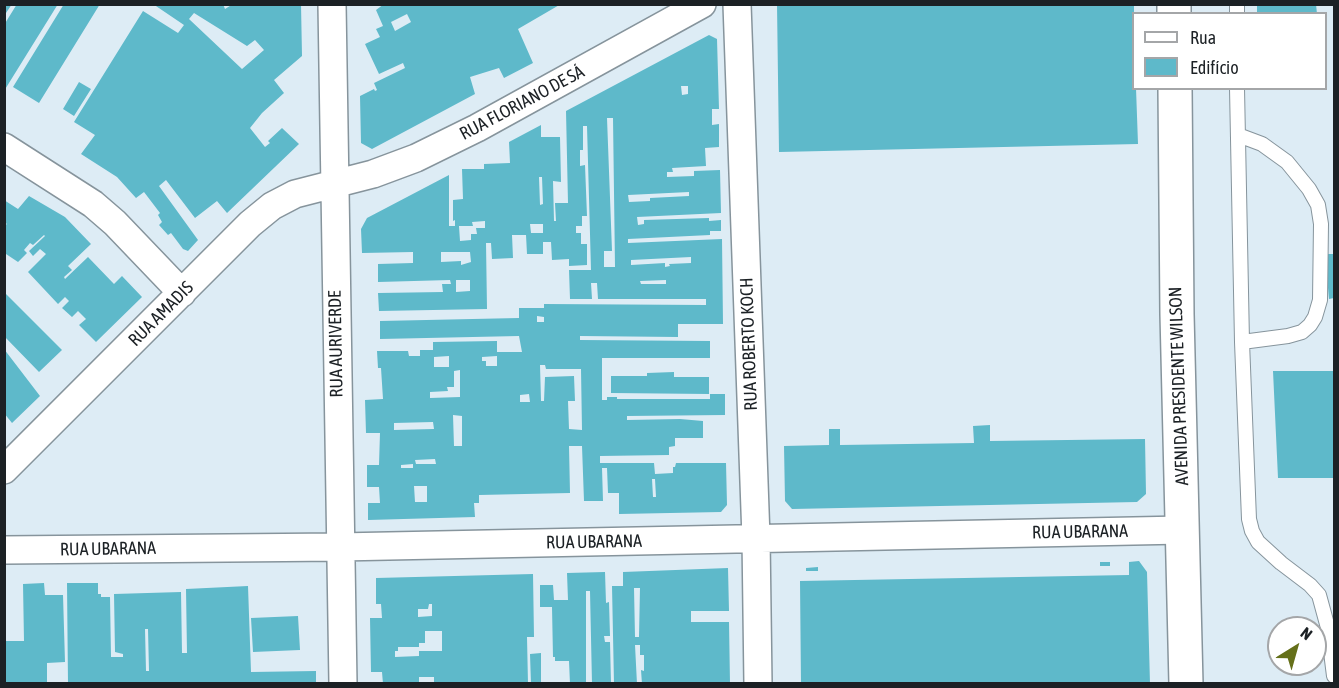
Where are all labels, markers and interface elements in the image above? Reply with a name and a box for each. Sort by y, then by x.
legend [1132,12,1327,90]
text: Rua [1190,27,1216,48]
text: Edifício [1190,57,1239,78]
street label: RUA FLORIANO DE SÁ [456,61,588,145]
street label: RUA AMADIS [124,277,198,351]
street label: RUA ROBERTO KOCH [736,277,762,411]
street label: AVENIDA PRESIDENTE WILSON [1165,286,1193,486]
street label: RUA AURIVERDE [324,290,348,398]
street label: RUA UBARANA [1032,520,1128,544]
street label: RUA UBARANA [546,530,642,554]
street label: RUA UBARANA [60,537,156,561]
north arrow [1267,616,1327,676]
text: N [1297,623,1316,643]

